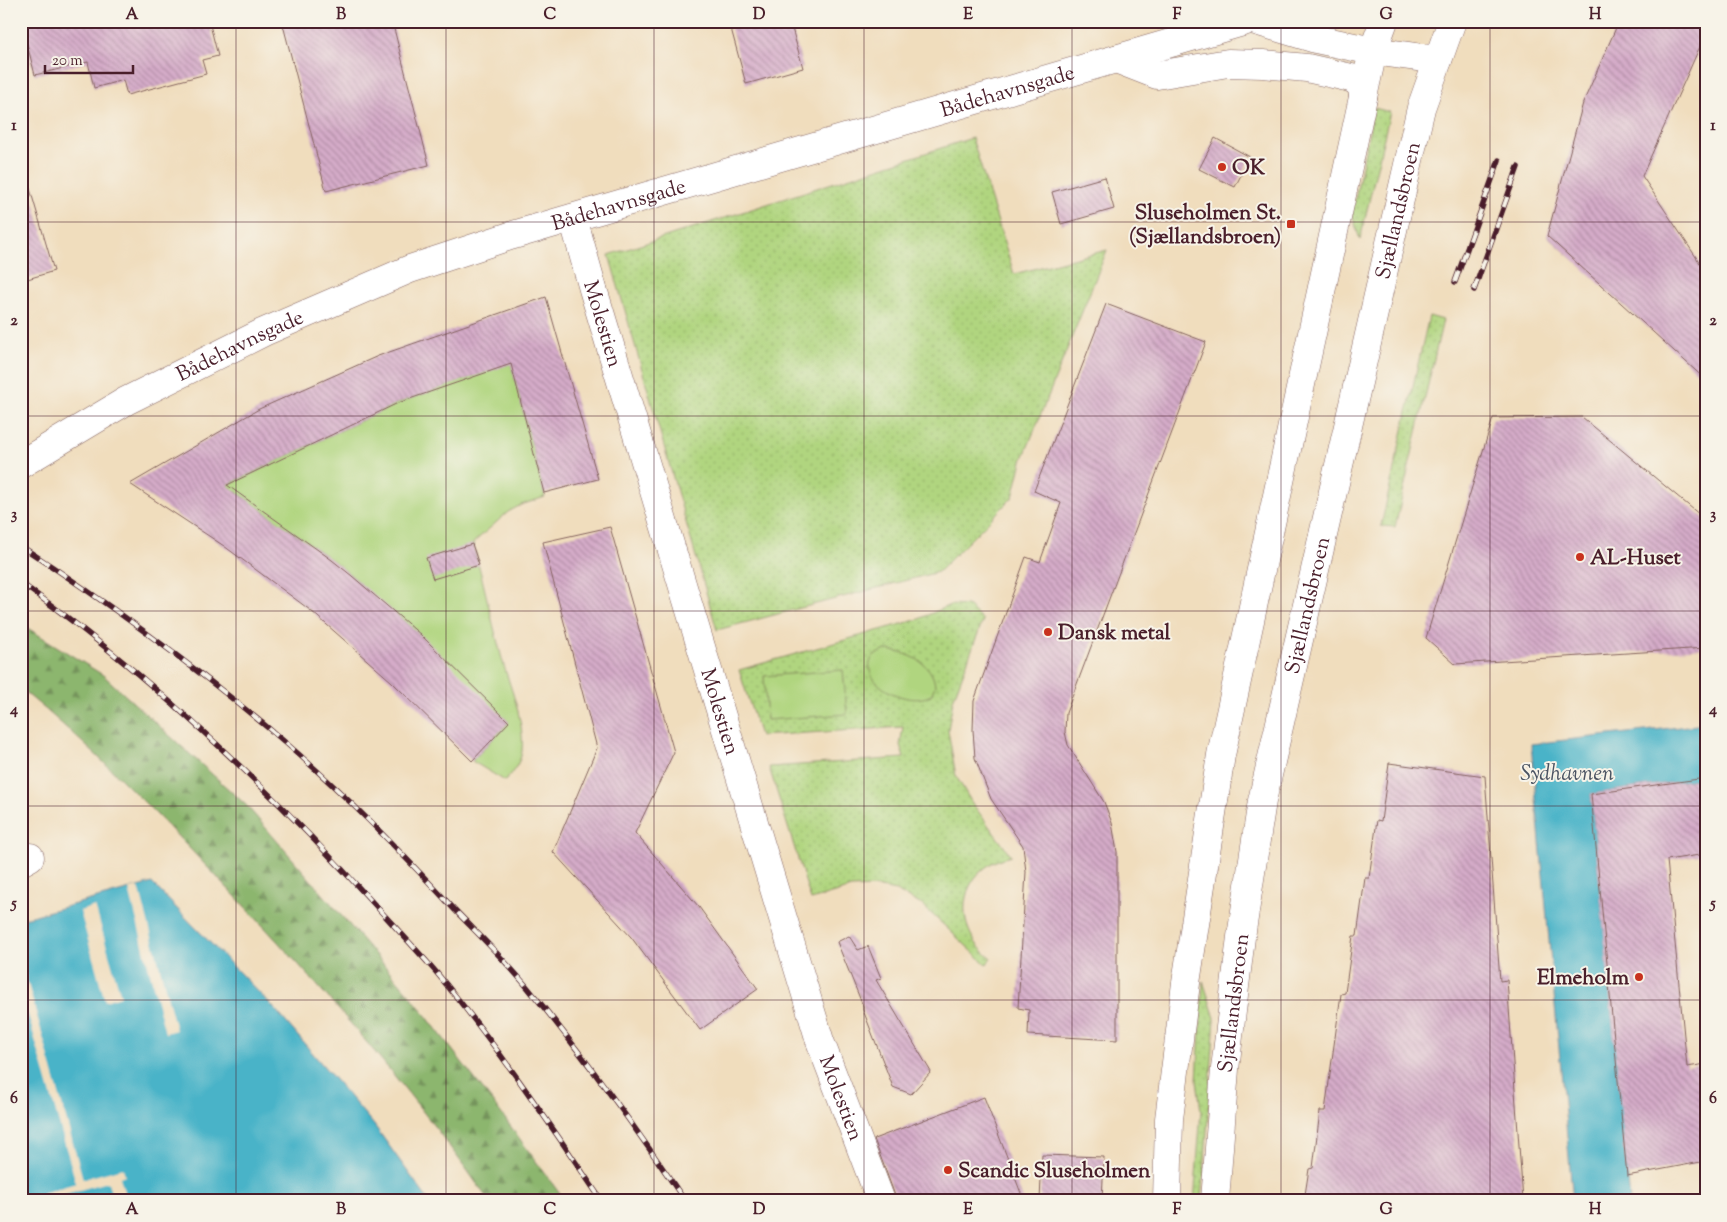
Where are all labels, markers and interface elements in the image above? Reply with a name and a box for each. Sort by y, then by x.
text: A [126,4,139,27]
text: B [336,4,346,27]
text: C [544,4,557,27]
text: D [753,4,766,27]
text: E [963,4,973,27]
text: F [1173,4,1182,27]
text: G [1379,4,1393,27]
text: H [1589,4,1602,27]
scale bar [45,42,132,74]
text: 20 m [52,51,83,72]
street label: Bådehavnsgade [937,59,1078,126]
text: 1 [11,115,17,138]
text: 1 [1710,115,1716,138]
street label: Sjællandsbroen [1369,139,1430,282]
place label: OK [1232,154,1266,184]
marker: OK [1216,161,1228,173]
street label: Bådehavnsgade [548,172,690,240]
place label: Sluseholmen St. (Sjællandsbroen) [1129,199,1281,253]
marker: Sluseholmen St. (Sjællandsbroen) [1285,218,1297,230]
street label: Molestien [574,277,629,371]
street label: Bådehavnsgade [171,304,309,391]
text: 2 [10,310,18,333]
text: 2 [1709,310,1717,333]
text: 3 [11,504,18,527]
text: 3 [1710,504,1717,527]
street label: Sjællandsbroen [1279,534,1339,677]
place label: AL-Huset [1590,544,1681,574]
marker: AL-Huset [1574,551,1586,563]
place label: Dansk metal [1058,619,1171,649]
marker: Dansk metal [1042,626,1054,638]
street label: Molestien [691,665,746,759]
text: 4 [9,699,18,722]
text: 4 [1708,699,1717,722]
water label: Sydhavnen [1520,759,1614,791]
text: 5 [9,893,17,916]
text: 5 [1708,893,1716,916]
street label: Sjællandsbroen [1212,932,1258,1074]
place label: Elmeholm [1537,964,1630,994]
marker: Elmeholm [1633,971,1645,983]
street label: Molestien [810,1051,870,1146]
text: 6 [10,1088,18,1111]
text: 6 [1709,1088,1717,1111]
place label: Scandic Sluseholmen [958,1157,1151,1187]
marker: Scandic Sluseholmen [942,1164,954,1176]
text: A [126,1199,139,1222]
text: B [336,1199,346,1222]
text: C [544,1199,557,1222]
text: D [753,1199,766,1222]
text: E [963,1199,973,1222]
text: F [1173,1199,1182,1222]
text: G [1379,1199,1393,1222]
text: H [1589,1199,1602,1222]

